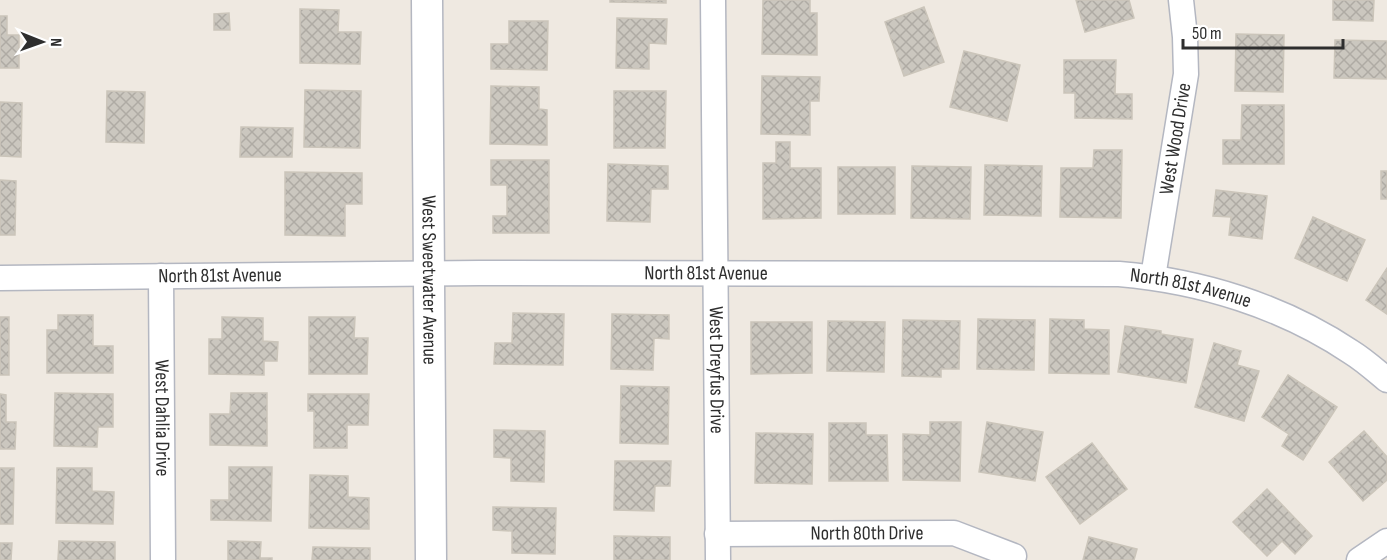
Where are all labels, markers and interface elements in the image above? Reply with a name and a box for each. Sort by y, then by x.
north arrow [12,12,72,72]
scale bar [1183,12,1344,50]
text: 50 m [1192,23,1222,44]
text: N [46,38,65,47]
street label: West Wood Drive [1155,81,1196,197]
street label: West Sweetwater Avenue [416,195,442,365]
street label: North 81st Avenue [644,261,768,285]
street label: North 81st Avenue [158,263,282,288]
street label: North 81st Avenue [1129,263,1254,313]
street label: West Dreyfus Drive [704,306,729,434]
street label: West Dahlia Drive [150,359,174,477]
street label: North 80th Drive [811,521,923,546]

